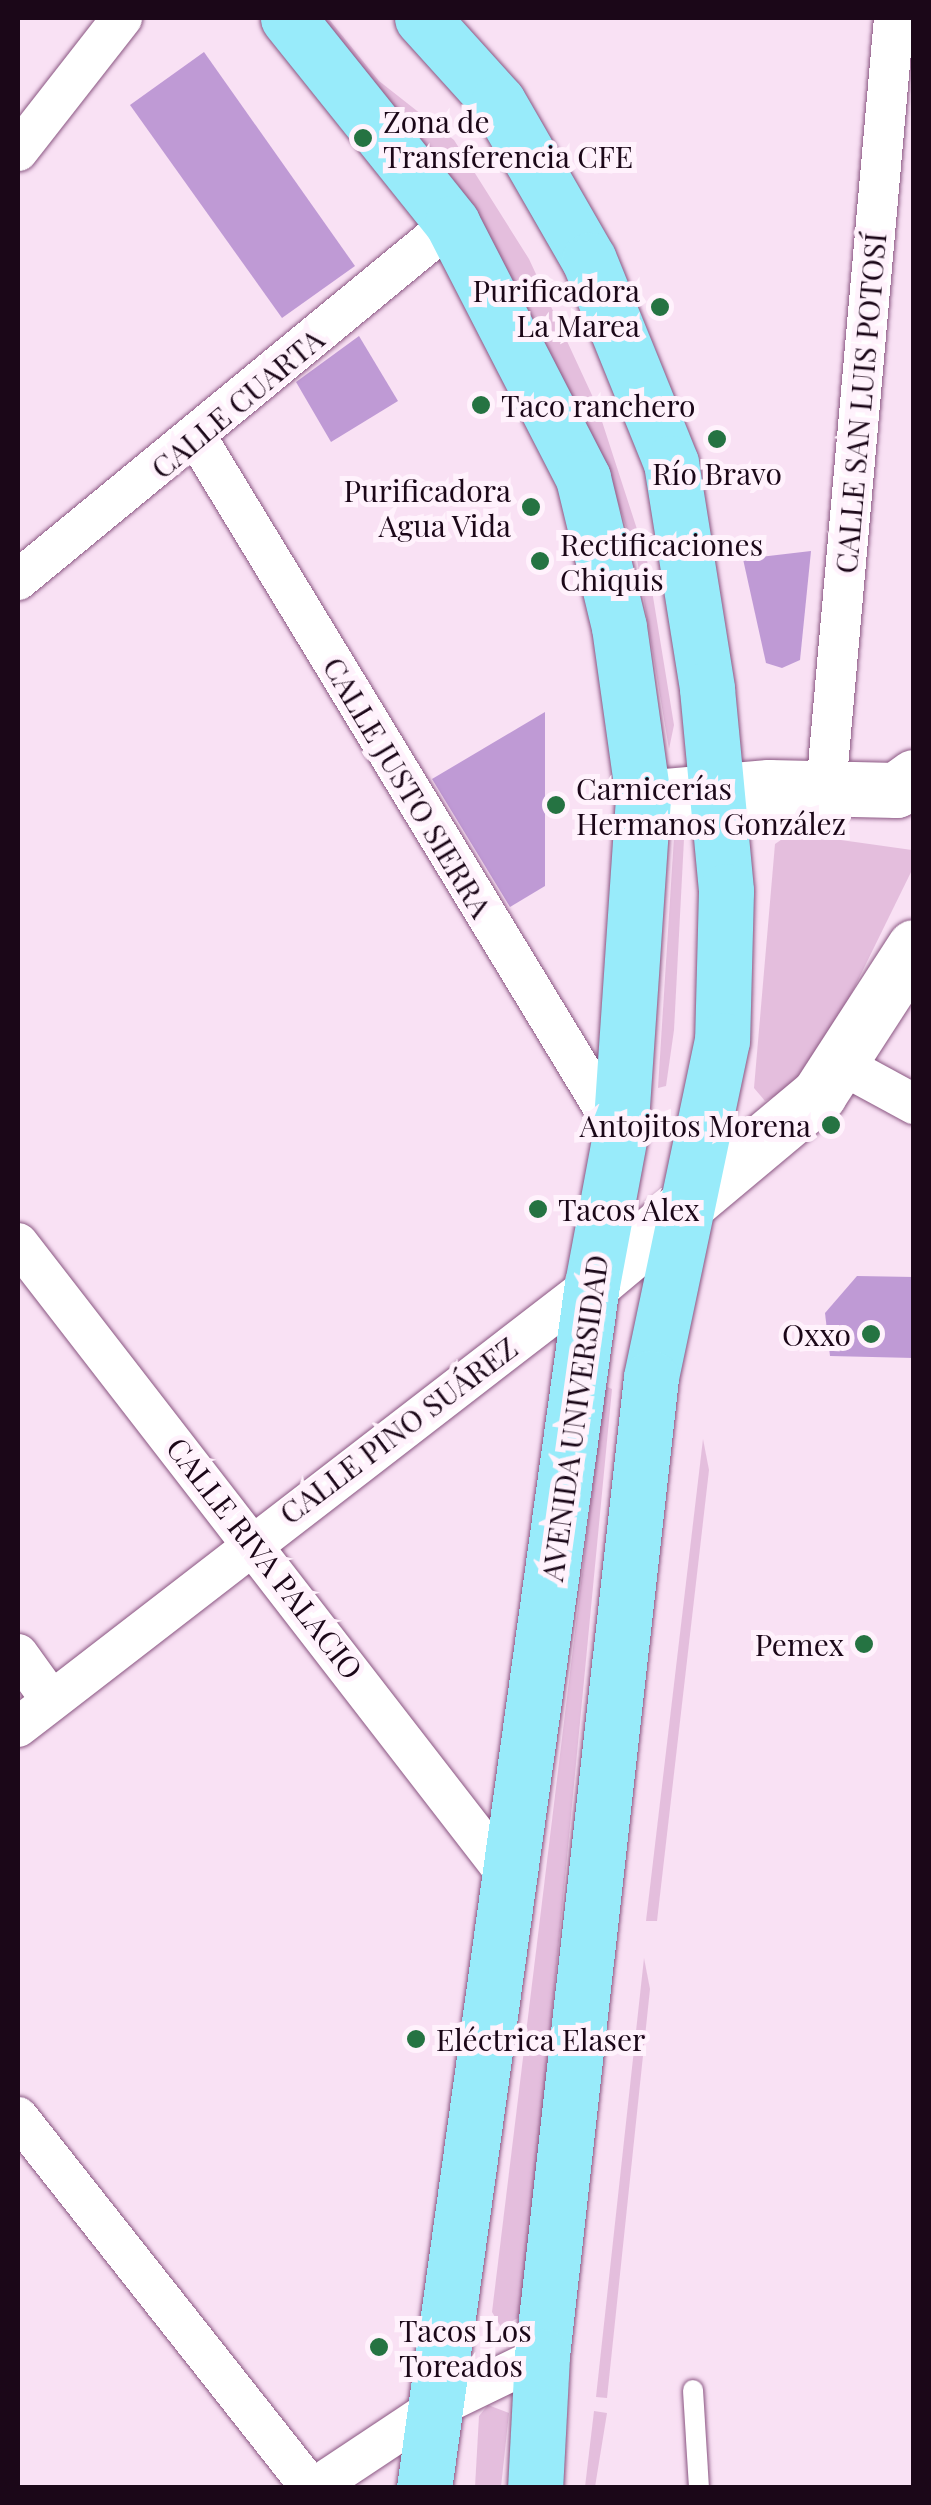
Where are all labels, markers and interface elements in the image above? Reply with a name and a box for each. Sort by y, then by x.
place label: Zona de Transferencia CFE [383,103,633,174]
marker: Zona de Transferencia CFE [352,127,374,149]
street label: CALLE SAN LUIS POTOSÍ [827,231,893,575]
place label: Purificadora La Marea [473,272,640,342]
marker: Purificadora La Marea [649,296,671,318]
street label: CALLE CUARTA [144,320,330,486]
place label: Taco ranchero [501,387,695,423]
marker: Taco ranchero [470,394,492,416]
marker: Río Bravo [706,428,728,450]
place label: Río Bravo [652,455,782,491]
place label: Purificadora Agua Vida [344,472,511,542]
marker: Purificadora Agua Vida [520,496,542,518]
place label: Rectificaciones Chiquis [560,526,763,596]
marker: Rectificaciones Chiquis [529,550,551,572]
street label: CALLE JUSTO SIERRA [316,650,500,924]
place label: Carnicerías Hermanos González [576,770,846,840]
marker: Carnicerías Hermanos González [545,794,567,816]
place label: Antojitos Morena [580,1107,811,1143]
marker: Antojitos Morena [820,1114,842,1136]
place label: Tacos Alex [558,1191,701,1227]
marker: Tacos Alex [527,1198,549,1220]
street label: AVENIDA UNIVERSIDAD [533,1253,615,1583]
place label: Oxxo [782,1316,851,1352]
marker: Oxxo [860,1323,882,1345]
street label: CALLE PINO SUÁREZ [272,1329,524,1531]
street label: CALLE RIVA PALACIO [160,1430,370,1686]
place label: Pemex [755,1626,844,1662]
marker: Pemex [853,1633,875,1655]
place label: Eléctrica Elaser [436,2021,646,2057]
marker: Eléctrica Elaser [405,2028,427,2050]
place label: Tacos Los Toreados [399,2312,532,2382]
marker: Tacos Los Toreados [368,2336,390,2358]

